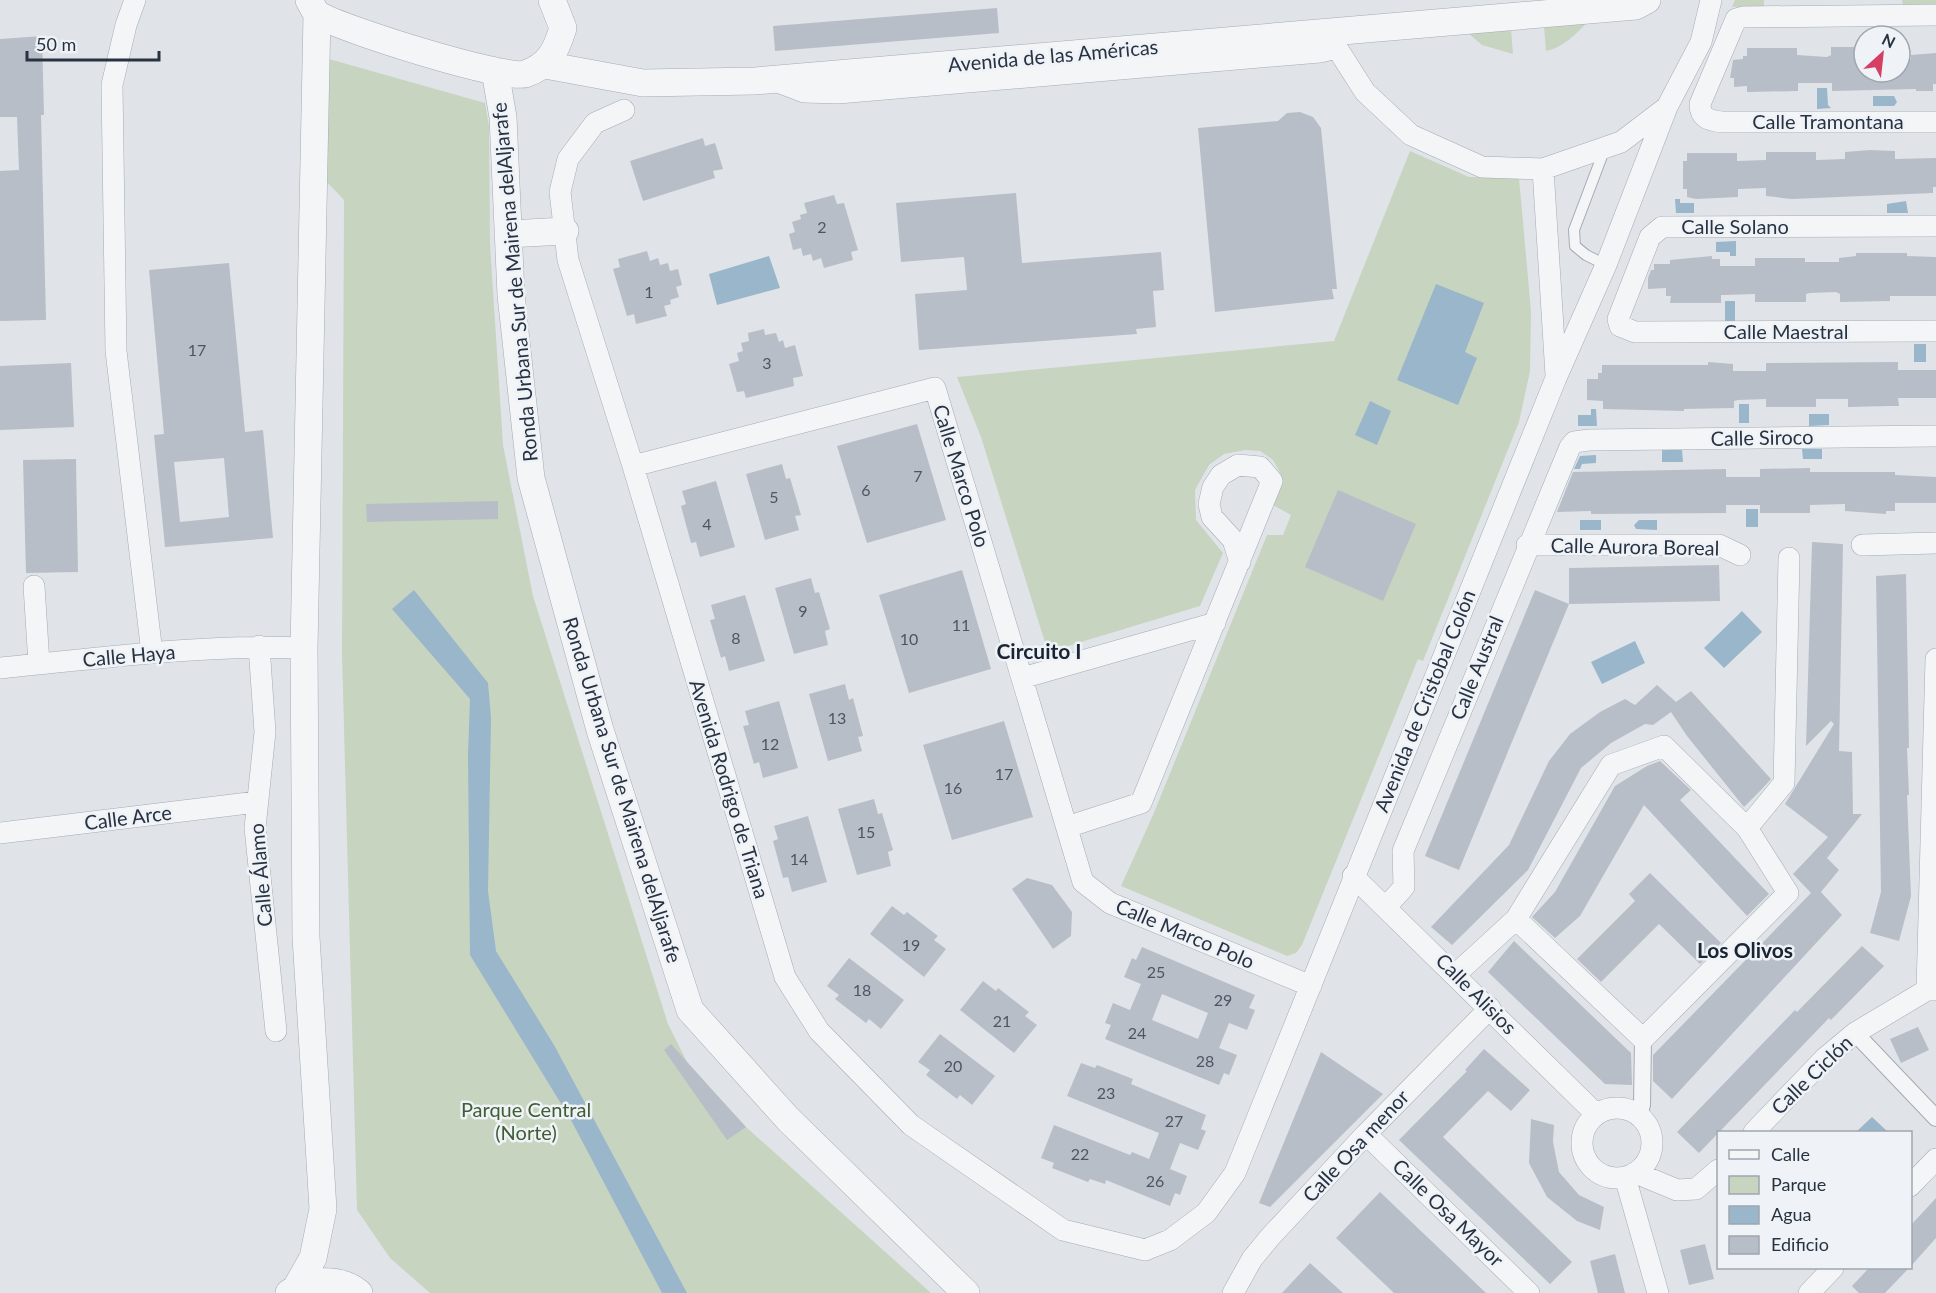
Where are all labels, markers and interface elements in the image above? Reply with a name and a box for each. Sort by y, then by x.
scale bar [27,24,159,62]
north arrow [1852,24,1912,84]
text: N [1879,29,1899,51]
text: 50 m [36,33,76,55]
street label: Avenida de las Américas [947,34,1159,76]
street label: Ronda Urbana Sur de Mairena delAljarafe [486,101,542,463]
street label: Calle Tramontana [1752,109,1904,133]
street label: Calle Solano [1681,214,1789,238]
house number: 2 [817,217,827,236]
house number: 1 [644,282,654,301]
street label: Calle Maestral [1724,319,1848,343]
house number: 17 [188,340,206,359]
house number: 3 [762,353,772,372]
street label: Calle Marco Polo [929,401,995,550]
street label: Calle Siroco [1710,424,1814,450]
house number: 7 [913,466,923,485]
house number: 6 [861,480,871,499]
house number: 5 [769,487,779,506]
house number: 4 [702,514,712,533]
street label: Calle Aurora Boreal [1550,533,1720,559]
street label: Avenida de Cristobal Colón [1368,586,1480,815]
house number: 9 [798,601,808,620]
street label: Calle Austral [1444,612,1508,723]
street label: Ronda Urbana Sur de Mairena delAljarafe [559,614,687,966]
house number: 11 [952,615,970,634]
house number: 8 [731,628,741,647]
house number: 10 [900,629,918,648]
district label: Circuito I [996,638,1082,663]
street label: Calle Haya [81,639,176,671]
street label: Avenida Rodrigo de Triana [685,676,775,901]
house number: 13 [828,708,846,727]
house number: 12 [761,734,779,753]
house number: 17 [995,764,1013,783]
house number: 16 [944,778,962,797]
street label: Calle Arce [83,800,173,834]
street label: Calle Álamo [244,822,276,928]
house number: 15 [857,822,875,841]
house number: 14 [790,849,808,868]
street label: Calle Marco Polo [1112,893,1258,973]
house number: 19 [902,935,920,954]
district label: Los Olivos [1697,937,1793,962]
street label: Calle Alisios [1431,948,1522,1039]
house number: 25 [1147,962,1165,981]
house number: 18 [853,980,871,999]
house number: 29 [1214,990,1232,1009]
house number: 21 [993,1011,1011,1030]
house number: 24 [1128,1023,1146,1042]
street label: Calle Ciclón [1766,1030,1857,1119]
house number: 28 [1196,1051,1214,1070]
house number: 20 [944,1056,962,1075]
house number: 23 [1097,1083,1115,1102]
street label: Calle Osa menor [1297,1084,1414,1206]
park label: Parque Central (Norte) [461,1097,591,1144]
house number: 27 [1165,1111,1183,1130]
legend [1717,1131,1912,1269]
text: Calle [1771,1143,1810,1165]
house number: 22 [1071,1144,1089,1163]
street label: Calle Osa Mayor [1388,1153,1510,1272]
house number: 26 [1146,1171,1164,1190]
text: Parque [1771,1173,1826,1195]
text: Agua [1771,1203,1812,1225]
text: Edificio [1771,1233,1829,1255]

